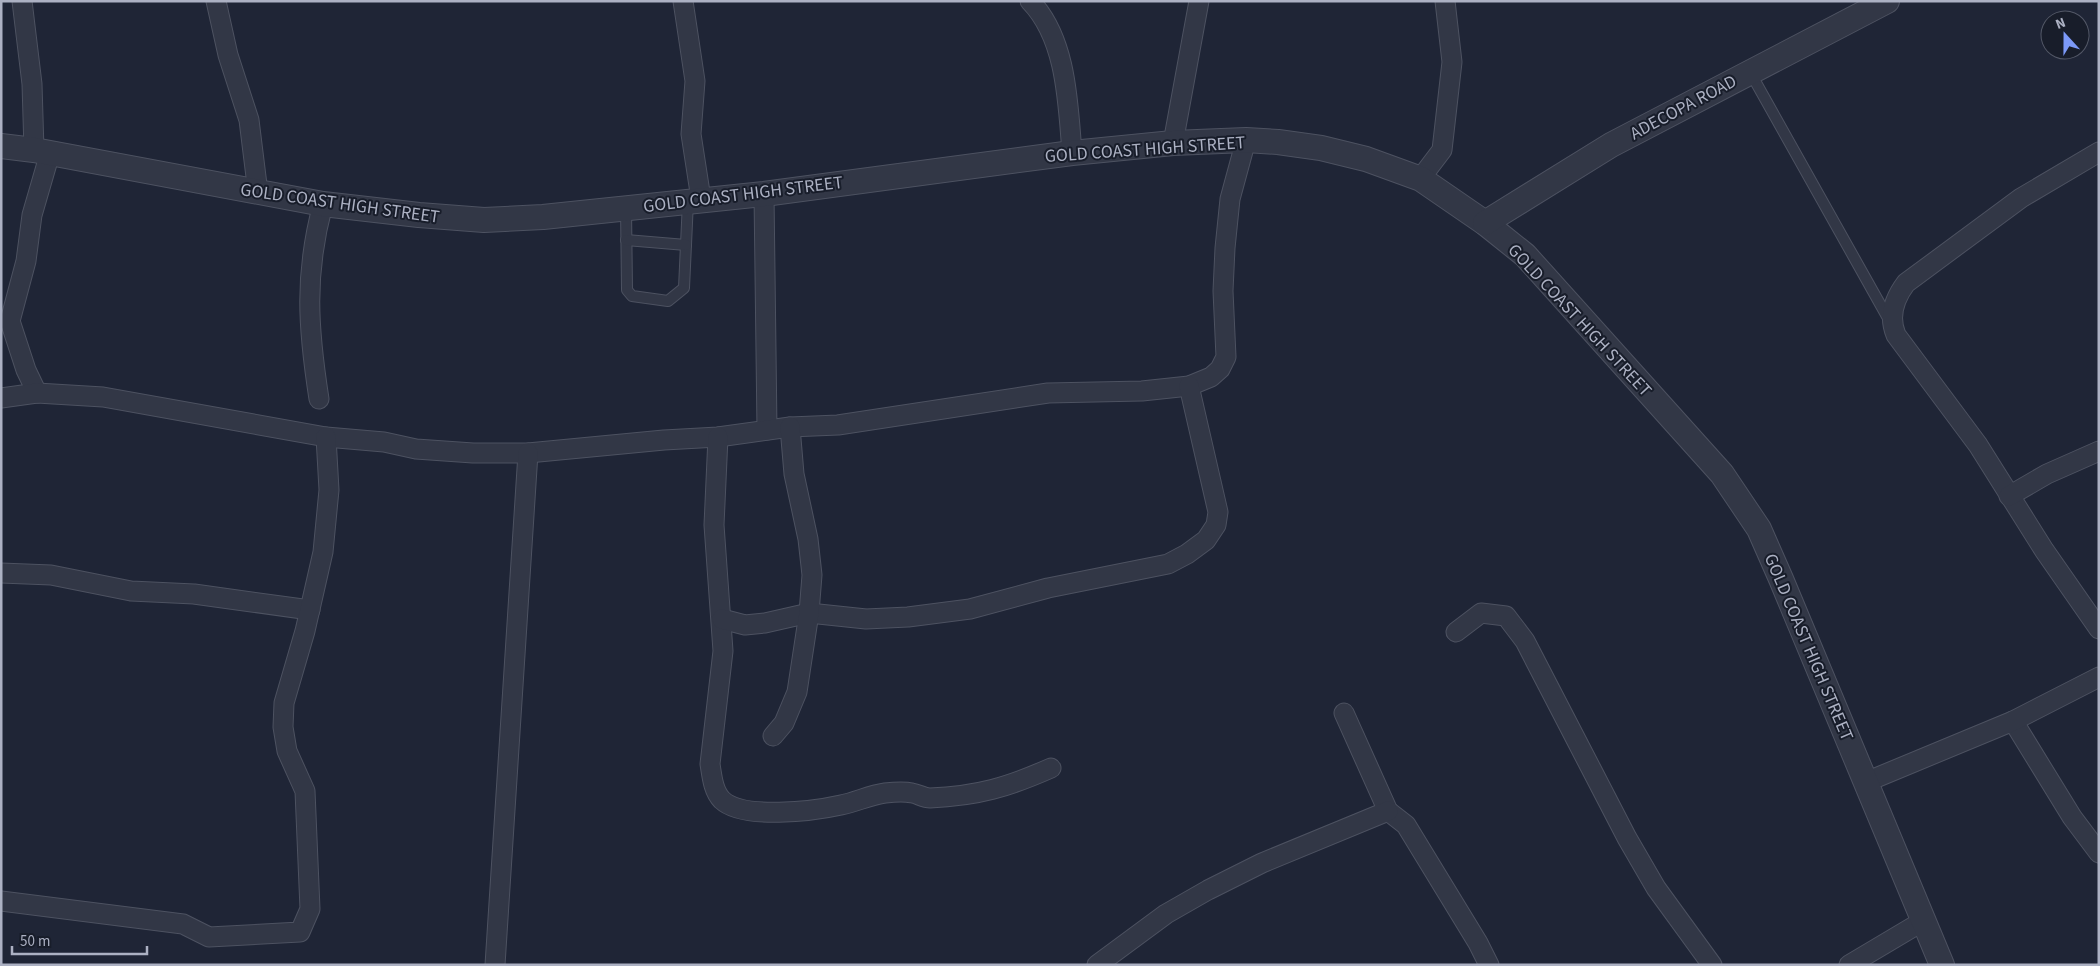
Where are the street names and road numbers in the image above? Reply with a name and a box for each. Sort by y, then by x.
street label: ADECOPA ROAD [1625,69,1741,146]
street label: GOLD COAST HIGH STREET [1044,130,1246,169]
street label: GOLD COAST HIGH STREET [642,170,845,219]
street label: GOLD COAST HIGH STREET [239,177,442,230]
street label: GOLD COAST HIGH STREET [1502,238,1658,403]
street label: GOLD COAST HIGH STREET [1758,550,1859,745]

